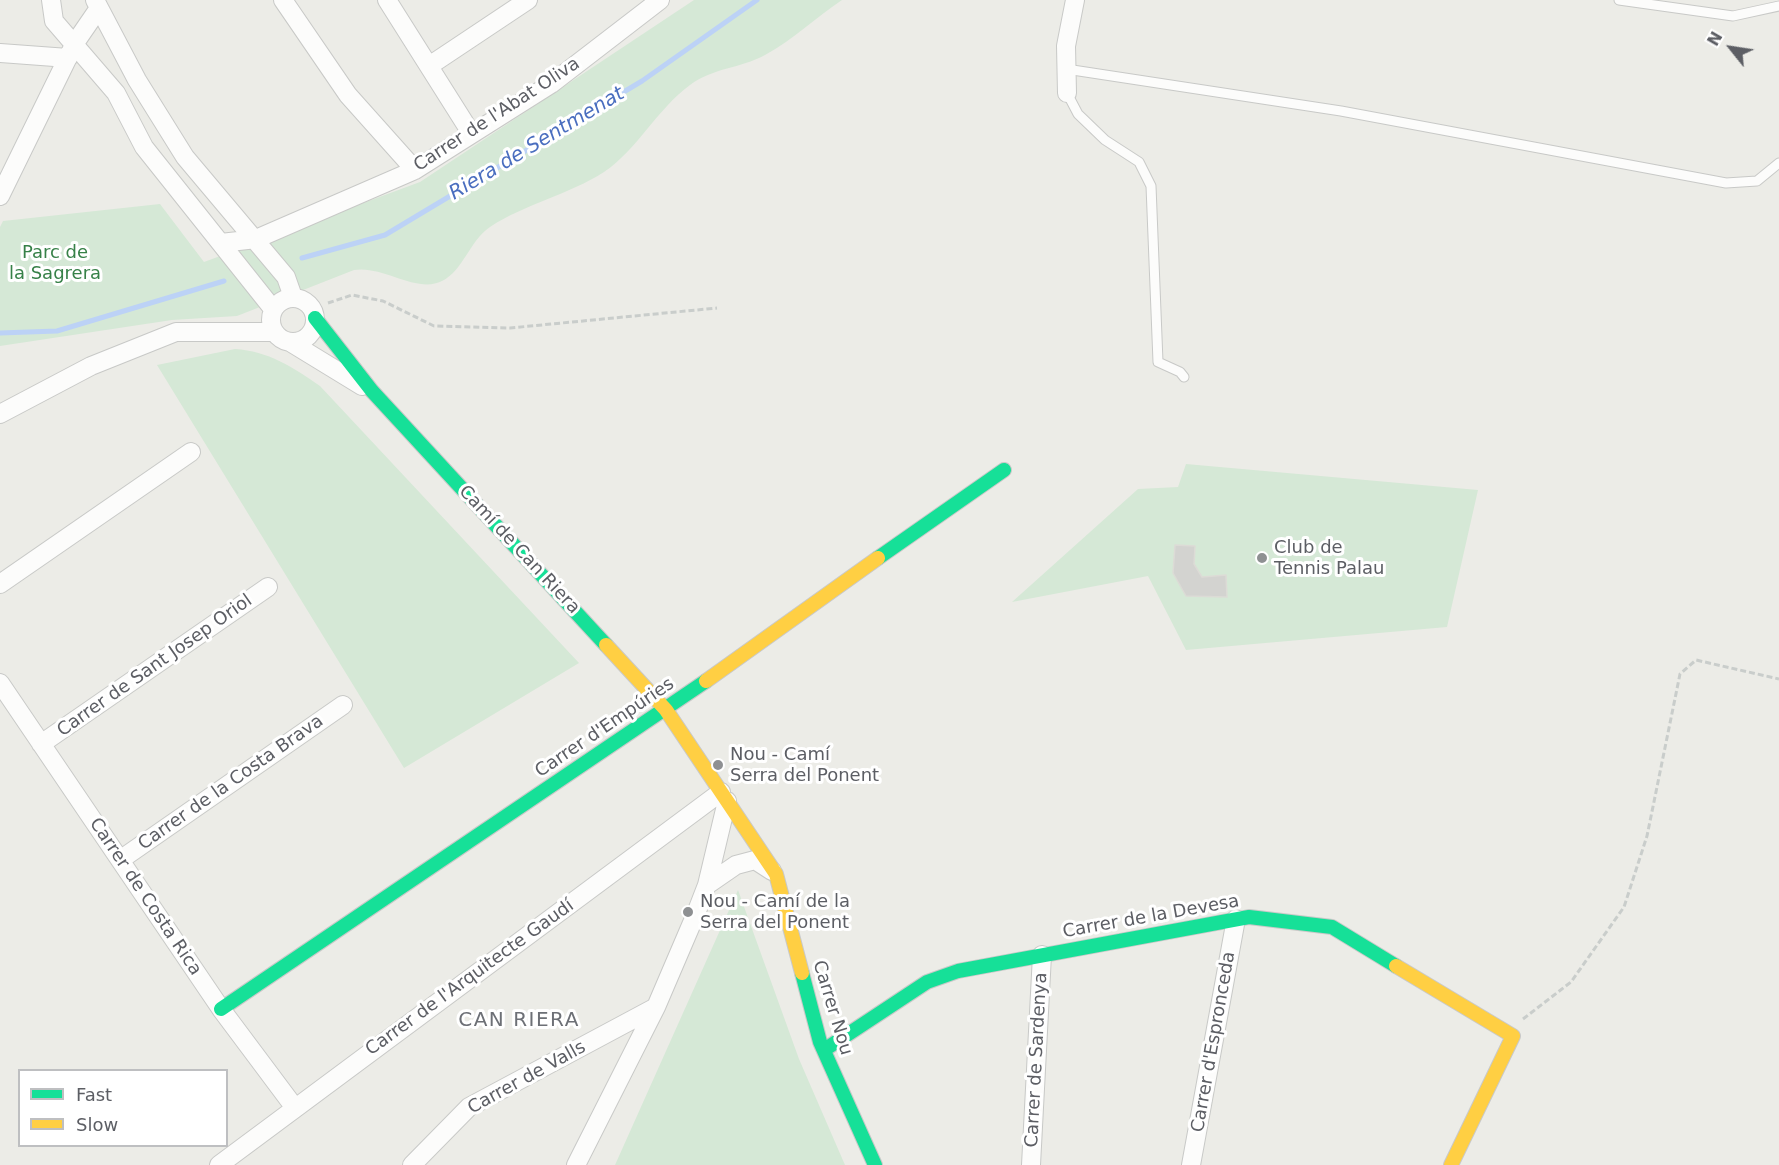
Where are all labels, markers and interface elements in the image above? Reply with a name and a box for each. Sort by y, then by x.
north arrow [1701,18,1761,78]
text: N [1703,28,1727,49]
street label: Carrer de l'Abat Oliva [410,53,584,177]
water label: Riera de Sentmenat [445,82,629,206]
park label: Parc de la Sagrera [9,242,101,284]
street label: Camí de Can Riera [454,481,584,619]
place label: Club de Tennis Palau [1274,537,1384,580]
marker: Club de Tennis Palau [1255,551,1269,565]
street label: Carrer de Sant Josep Oriol [53,590,257,742]
street label: Carrer d'Empúries [531,674,679,782]
street label: Carrer de la Costa Brava [134,711,328,855]
place label: Nou - Camí Serra del Ponent [730,744,879,786]
marker: Nou - Camí Serra del Ponent [711,758,725,772]
street label: Carrer de Costa Rica [84,814,206,980]
place label: Nou - Camí de la Serra del Ponent [700,891,850,934]
street label: Carrer de la Devesa [1061,891,1241,943]
street label: Carrer de l'Arquitecte Gaudí [362,895,578,1061]
marker: Nou - Camí de la Serra del Ponent [681,905,695,919]
street label: Carrer d'Espronceda [1187,950,1241,1134]
street label: Carrer Nou [807,958,857,1058]
street label: Carrer de Sardenya [1022,972,1052,1148]
district label: CAN RIERA [458,1009,580,1033]
street label: Carrer de Valls [464,1037,590,1119]
legend [18,1069,228,1147]
text: Fast [76,1084,112,1105]
text: Slow [76,1114,118,1135]

